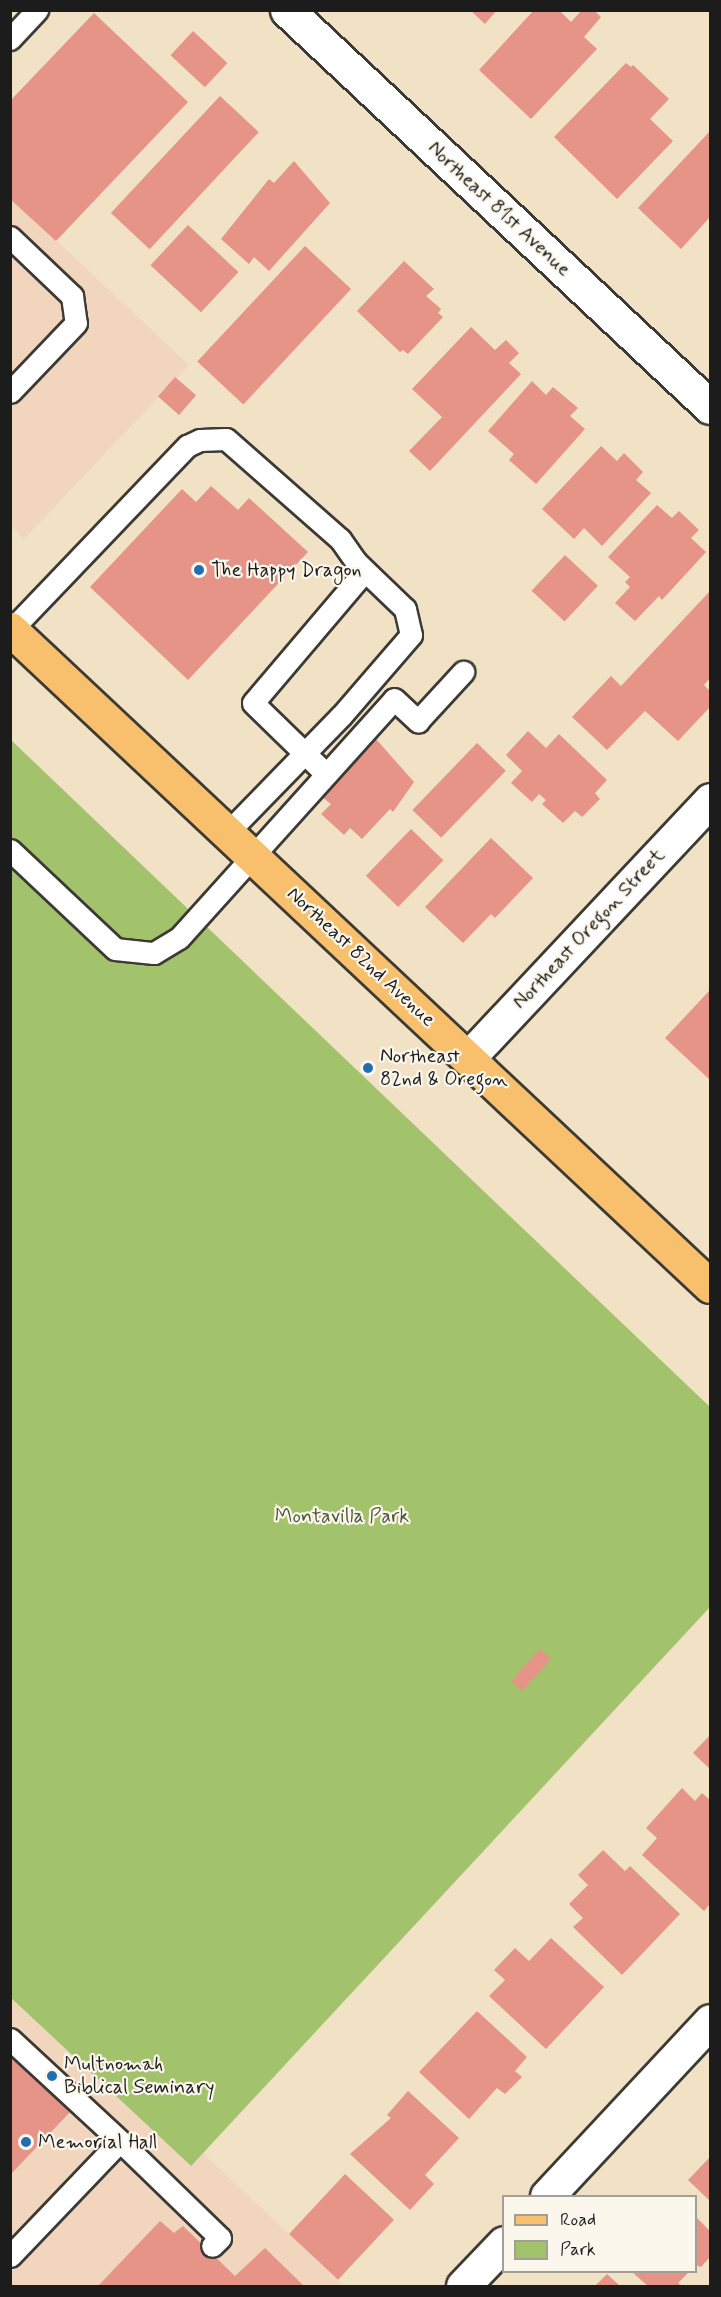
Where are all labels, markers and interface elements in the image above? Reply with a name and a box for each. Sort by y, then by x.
street label: Northeast 81st Avenue [422,136,576,282]
place label: The Happy Dragon [211,558,362,582]
marker: The Happy Dragon [192,563,206,577]
street label: Northeast Oregon Street [508,844,670,1014]
street label: Northeast 82nd Avenue [281,882,441,1032]
place label: Northeast 82nd & Oregon [380,1044,508,1091]
marker: Northeast 82nd & Oregon [361,1061,375,1075]
park label: Montavilla Park [275,1504,409,1528]
place label: Multnomah Biblical Seminary [64,2052,224,2099]
marker: Multnomah Biblical Seminary [45,2069,59,2083]
place label: Memorial Hall [38,2130,160,2154]
marker: Memorial Hall [19,2135,33,2149]
legend [502,2195,697,2273]
text: Road [560,2208,596,2232]
text: Park [560,2238,596,2262]

